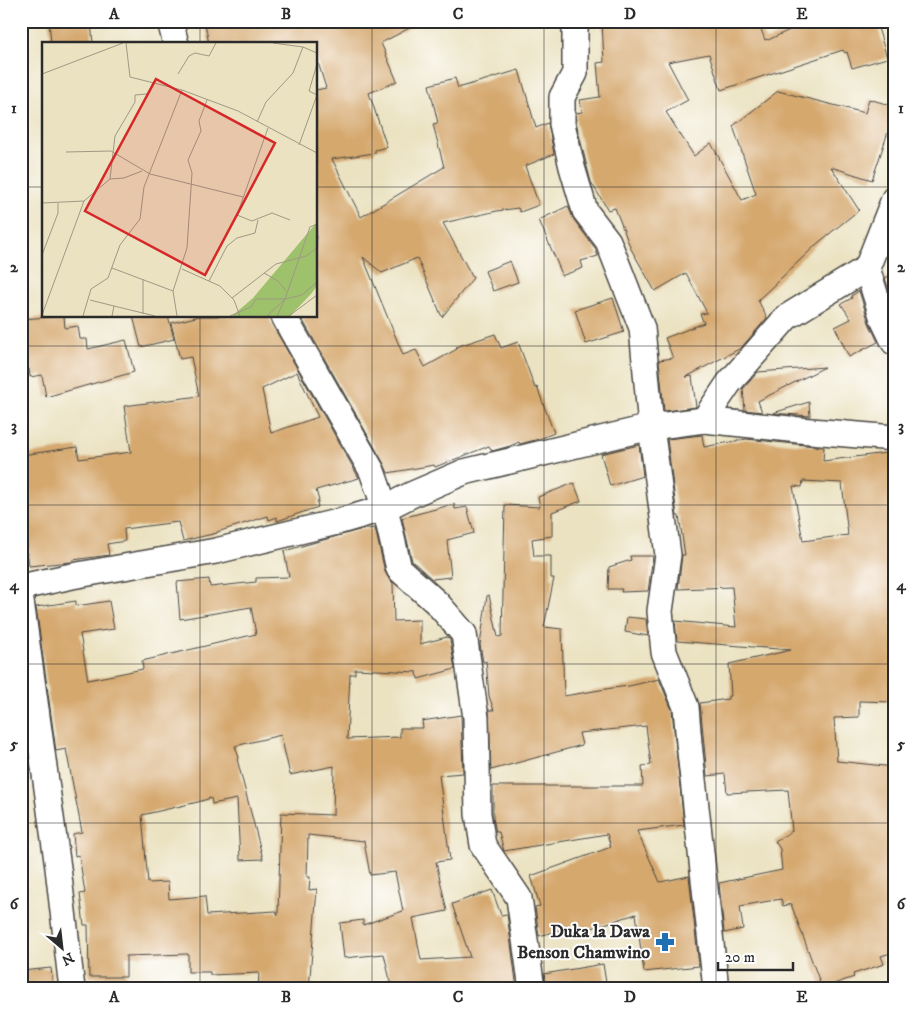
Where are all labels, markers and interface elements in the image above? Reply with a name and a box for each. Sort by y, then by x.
text: A [108,4,120,24]
text: B [281,4,291,24]
text: C [453,4,463,24]
text: D [624,4,636,24]
text: E [796,4,808,24]
inset map [42,42,318,318]
text: 1 [11,98,17,118]
text: 1 [898,98,904,118]
text: 2 [10,257,19,277]
text: 2 [897,257,906,277]
text: 3 [11,416,17,436]
text: 3 [898,416,904,436]
text: 4 [8,575,19,595]
text: 4 [895,575,906,595]
text: 5 [9,734,18,754]
text: 5 [896,734,905,754]
text: 6 [10,894,20,914]
text: 6 [897,894,907,914]
place label: Duka la Dawa Benson Chamwino [517,921,650,964]
north arrow [38,922,88,972]
pharmacy icon: Duka la Dawa Benson Chamwino [654,931,676,953]
scale bar [718,940,792,972]
text: N [58,948,77,969]
text: 20 m [725,948,755,967]
text: A [108,987,120,1007]
text: B [281,987,291,1007]
text: C [453,987,463,1007]
text: D [624,987,636,1007]
text: E [796,987,808,1007]

